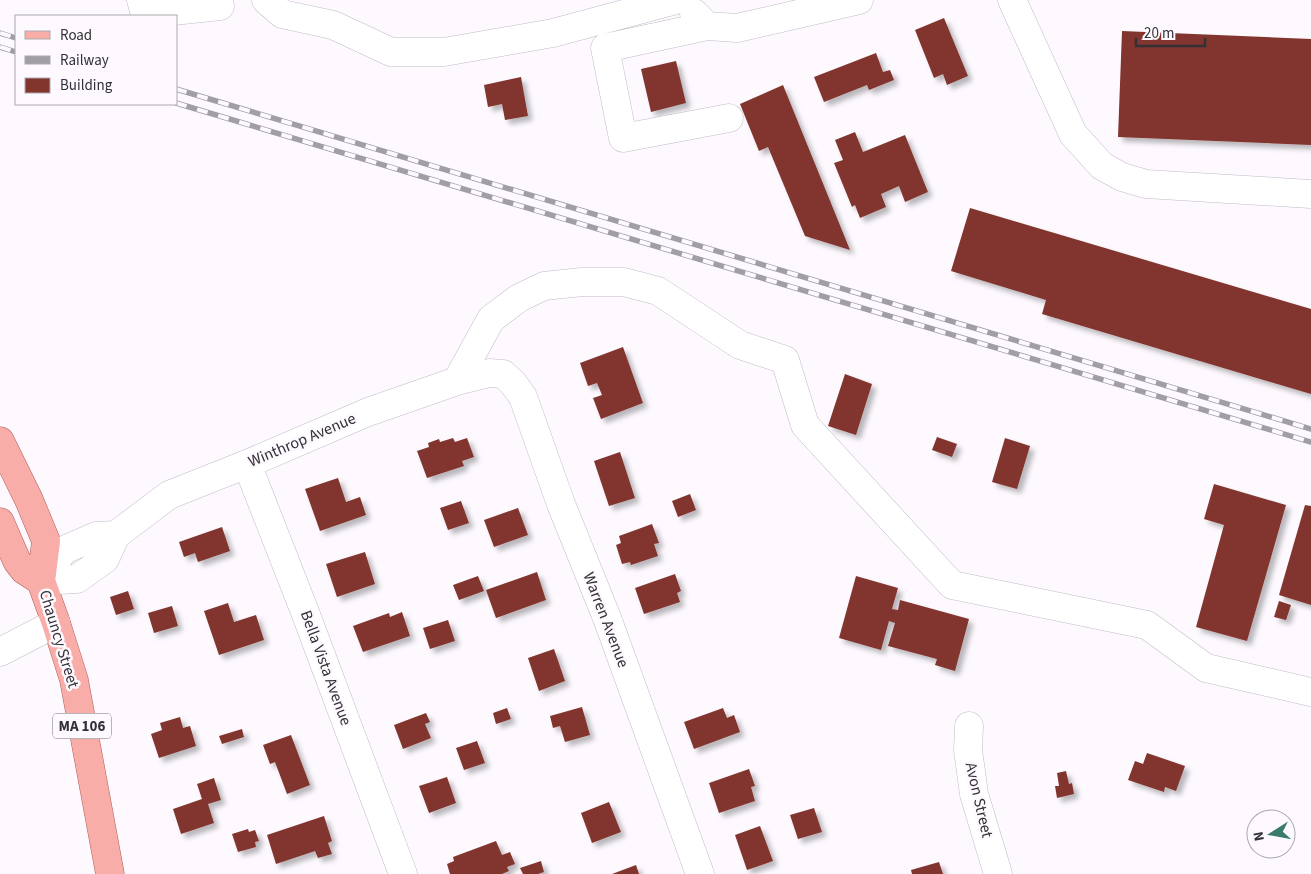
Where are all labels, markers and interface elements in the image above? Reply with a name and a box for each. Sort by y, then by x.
legend [15,15,178,105]
scale bar [1136,15,1205,47]
text: 20 m [1144,23,1174,44]
text: Road [60,25,92,46]
text: Railway [60,50,109,71]
text: Building [60,75,113,96]
street label: Winthrop Avenue [245,407,359,473]
street label: Warren Avenue [578,569,634,671]
street label: Chauncy Street [34,587,85,691]
street label: Bella Vista Avenue [295,607,357,729]
road number: MA 106 [53,714,111,738]
street label: Avon Street [960,760,998,840]
north arrow [1246,809,1296,859]
text: N [1249,830,1270,843]

